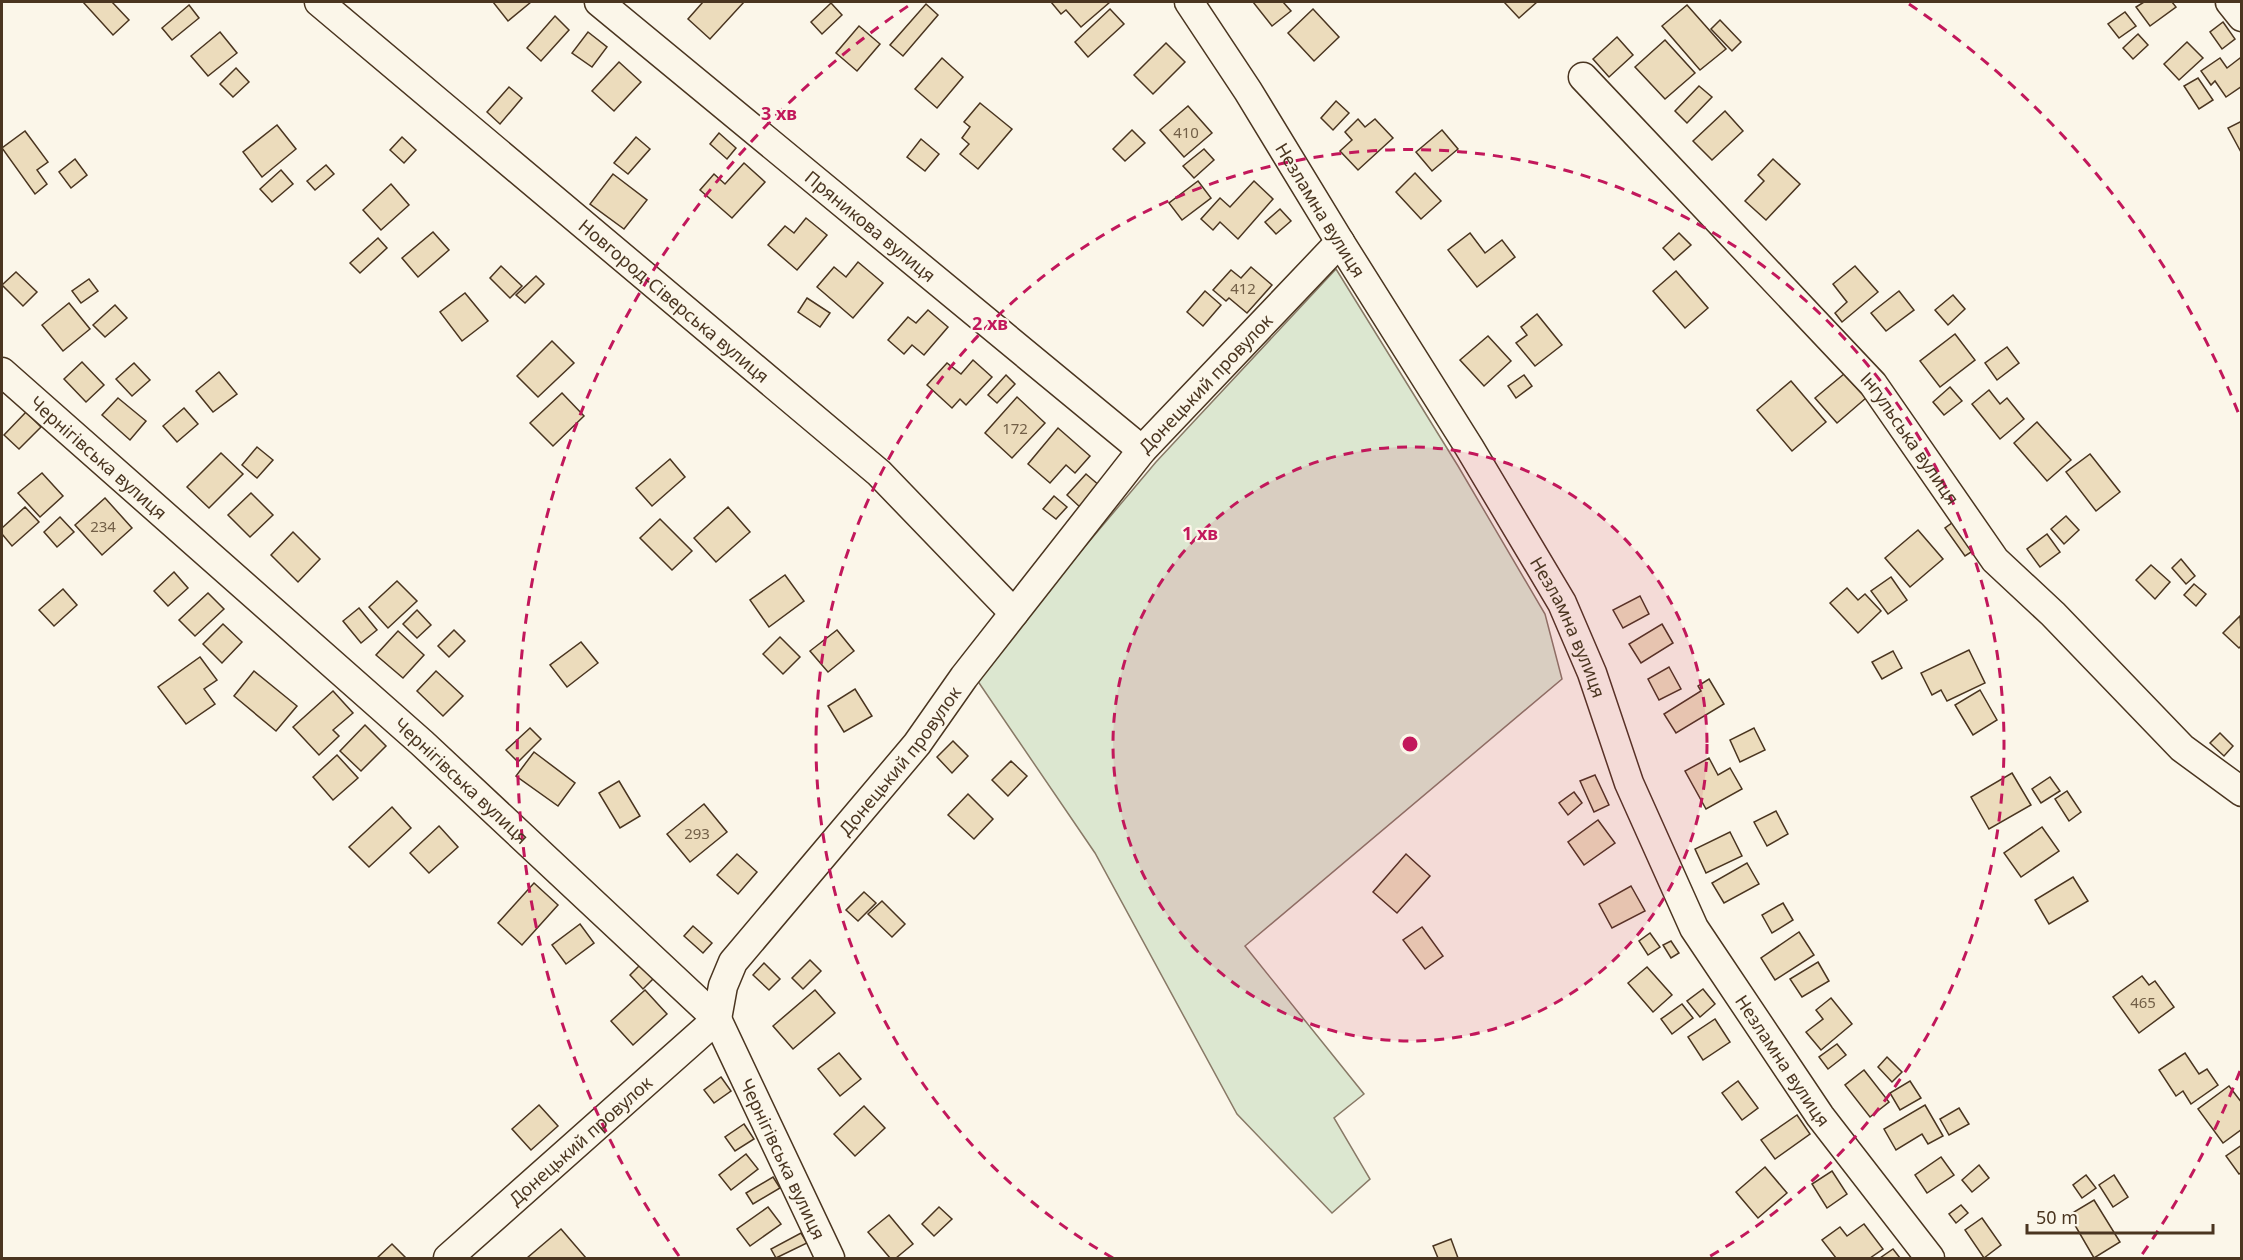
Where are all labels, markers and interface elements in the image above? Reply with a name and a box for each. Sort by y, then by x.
text: 3 хв [761,101,797,125]
house number: 410 [1173,122,1199,142]
street label: Незламна вулиця [1270,138,1371,282]
street label: Пряникова вулиця [800,165,941,287]
street label: Новгород-Сіверська вулиця [574,214,774,388]
house number: 412 [1230,278,1256,298]
street label: Донецький провулок [1133,308,1278,458]
text: 2 хв [972,311,1008,335]
street label: Інгульська вулиця [1856,367,1965,509]
street label: Чернігівська вулиця [25,390,172,524]
house number: 172 [1002,418,1028,438]
house number: 234 [90,516,116,536]
text: 1 хв [1182,521,1218,545]
street label: Незламна вулиця [1525,552,1611,701]
street label: Донецький провулок [833,681,966,840]
street label: Чернігівська вулиця [389,712,534,849]
centre of rings [1400,734,1420,754]
house number: 293 [684,823,710,843]
street label: Незламна вулиця [1730,990,1836,1131]
house number: 465 [2130,992,2156,1012]
street label: Донецький провулок [504,1070,657,1210]
street label: Чернігівська вулиця [735,1074,831,1243]
scale bar [2027,1197,2213,1235]
text: 50 m [2036,1205,2078,1229]

